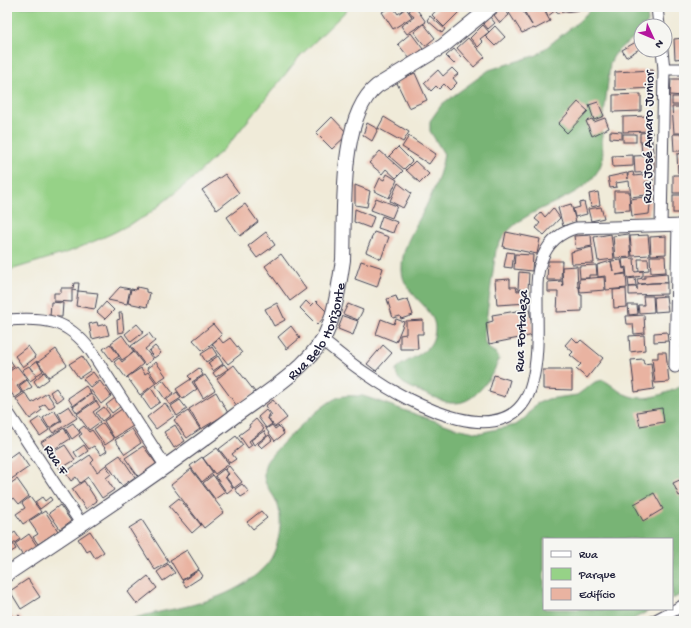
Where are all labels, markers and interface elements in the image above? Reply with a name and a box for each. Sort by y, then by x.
north arrow [633,18,673,58]
text: N [652,37,666,50]
street label: Rua José Amaro Junior [640,69,659,204]
street label: Rua Belo Horizonte [285,281,350,385]
street label: Rua Fortaleza [512,288,533,373]
street label: Rua F [39,442,71,479]
legend [543,538,673,610]
text: Rua [579,549,598,563]
text: Parque [578,569,616,583]
text: Edifício [579,589,615,603]

